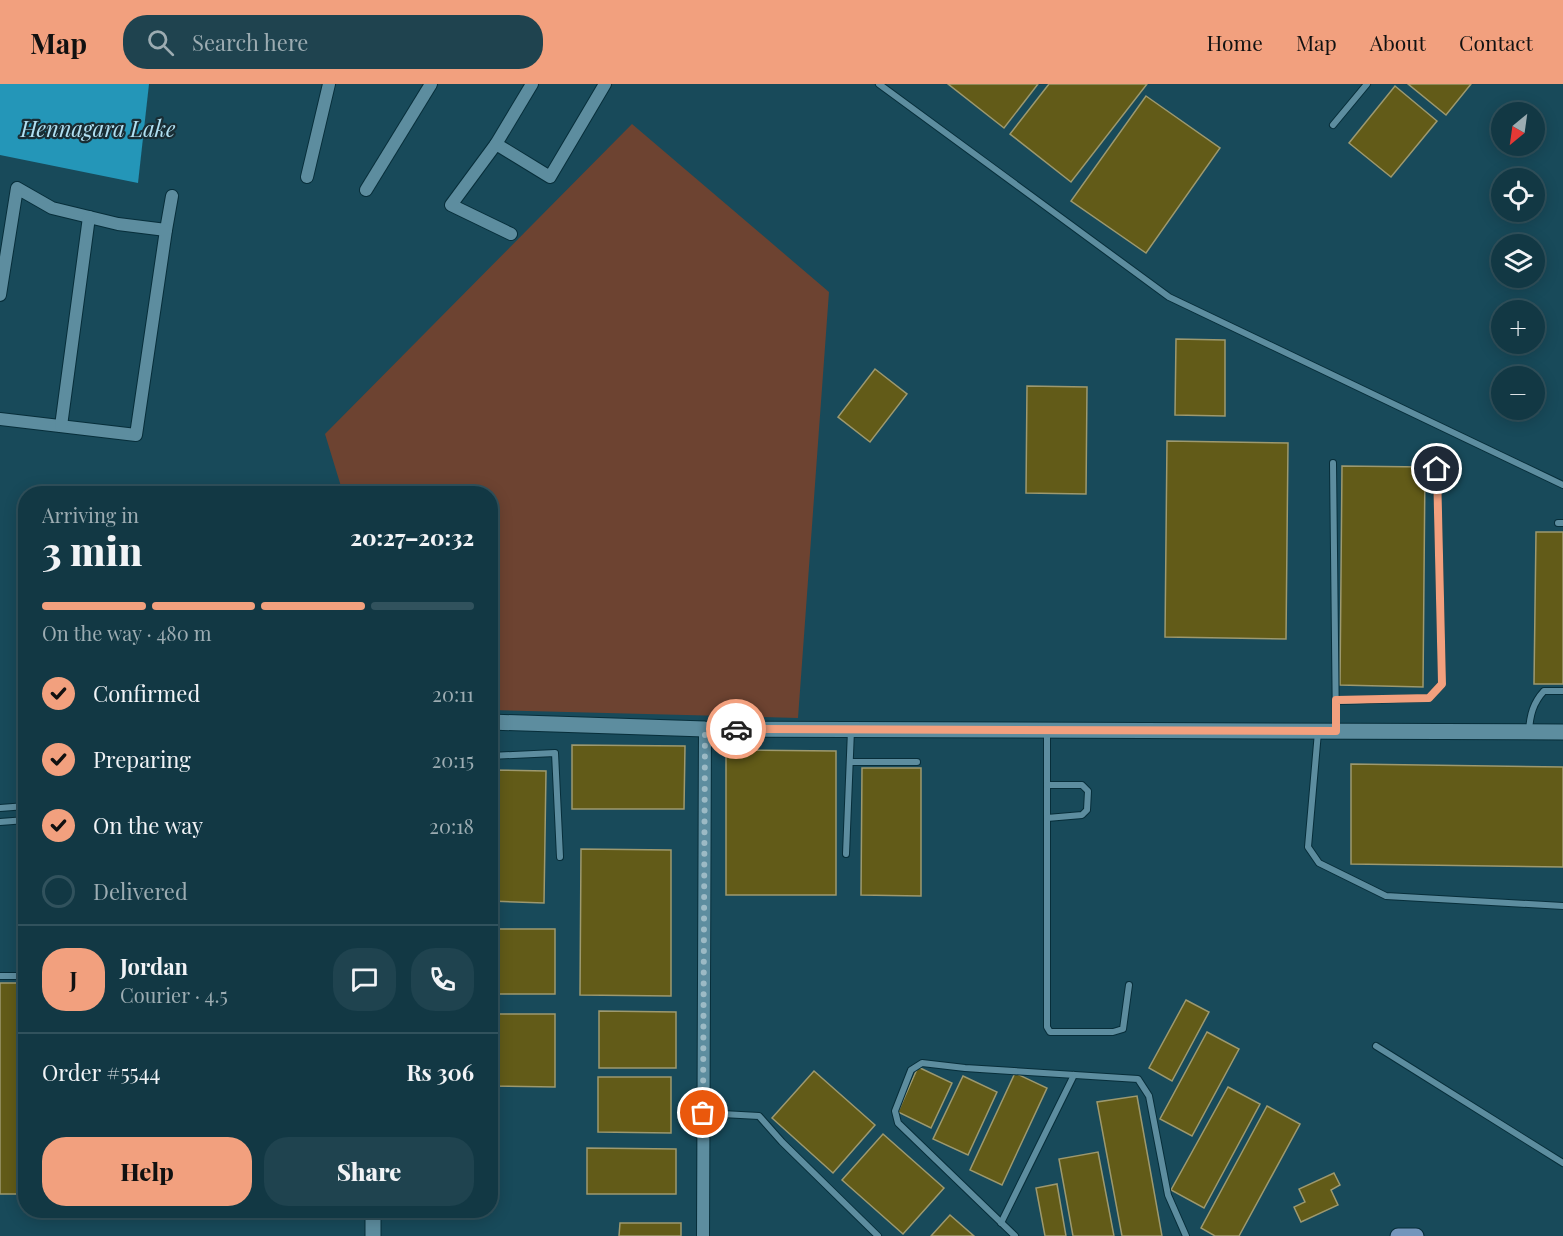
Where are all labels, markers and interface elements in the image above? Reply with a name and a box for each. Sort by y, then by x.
search box [123,15,543,69]
text: Map [30,24,87,61]
icon: search [144,26,177,59]
text: Search here [192,27,308,57]
text: Home [1207,28,1263,56]
text: Map [1296,28,1337,56]
text: About [1370,28,1426,56]
text: Contact [1459,28,1533,56]
north arrow [1491,102,1545,156]
map controls [1491,102,1545,420]
water label: Hennagara Lake [19,113,176,143]
button: locate [1491,168,1545,222]
button: layers [1491,234,1545,288]
button: + [1491,300,1545,354]
button: − [1491,366,1545,420]
pin [1411,443,1462,494]
icon: home [1420,452,1453,485]
text: Arriving in [42,501,139,528]
text: 20:27–20:32 [350,522,474,552]
text: 3 min [42,524,142,576]
text: On the way · 480 m [42,619,211,646]
icon: check [42,677,75,710]
text: Confirmed [93,678,200,708]
text: 20:11 [432,680,474,707]
courier [706,699,766,759]
icon: car [720,713,753,746]
icon: check [42,743,75,776]
text: Preparing [93,744,191,774]
text: 20:15 [432,746,474,773]
icon: check [42,809,75,842]
text: On the way [93,810,203,840]
text: 20:18 [429,812,474,839]
text: Delivered [93,876,188,906]
button: chat [333,948,396,1011]
button: phone [411,948,474,1011]
text: Jordan [120,951,188,981]
text: J [69,964,78,994]
text: Courier · 4.5 [120,981,228,1008]
text: Order #5544 [42,1057,160,1087]
text: Rs 306 [406,1057,474,1087]
pin [677,1087,728,1138]
icon: bag [686,1096,719,1129]
button: Help [42,1137,252,1206]
button: Share [264,1137,474,1206]

